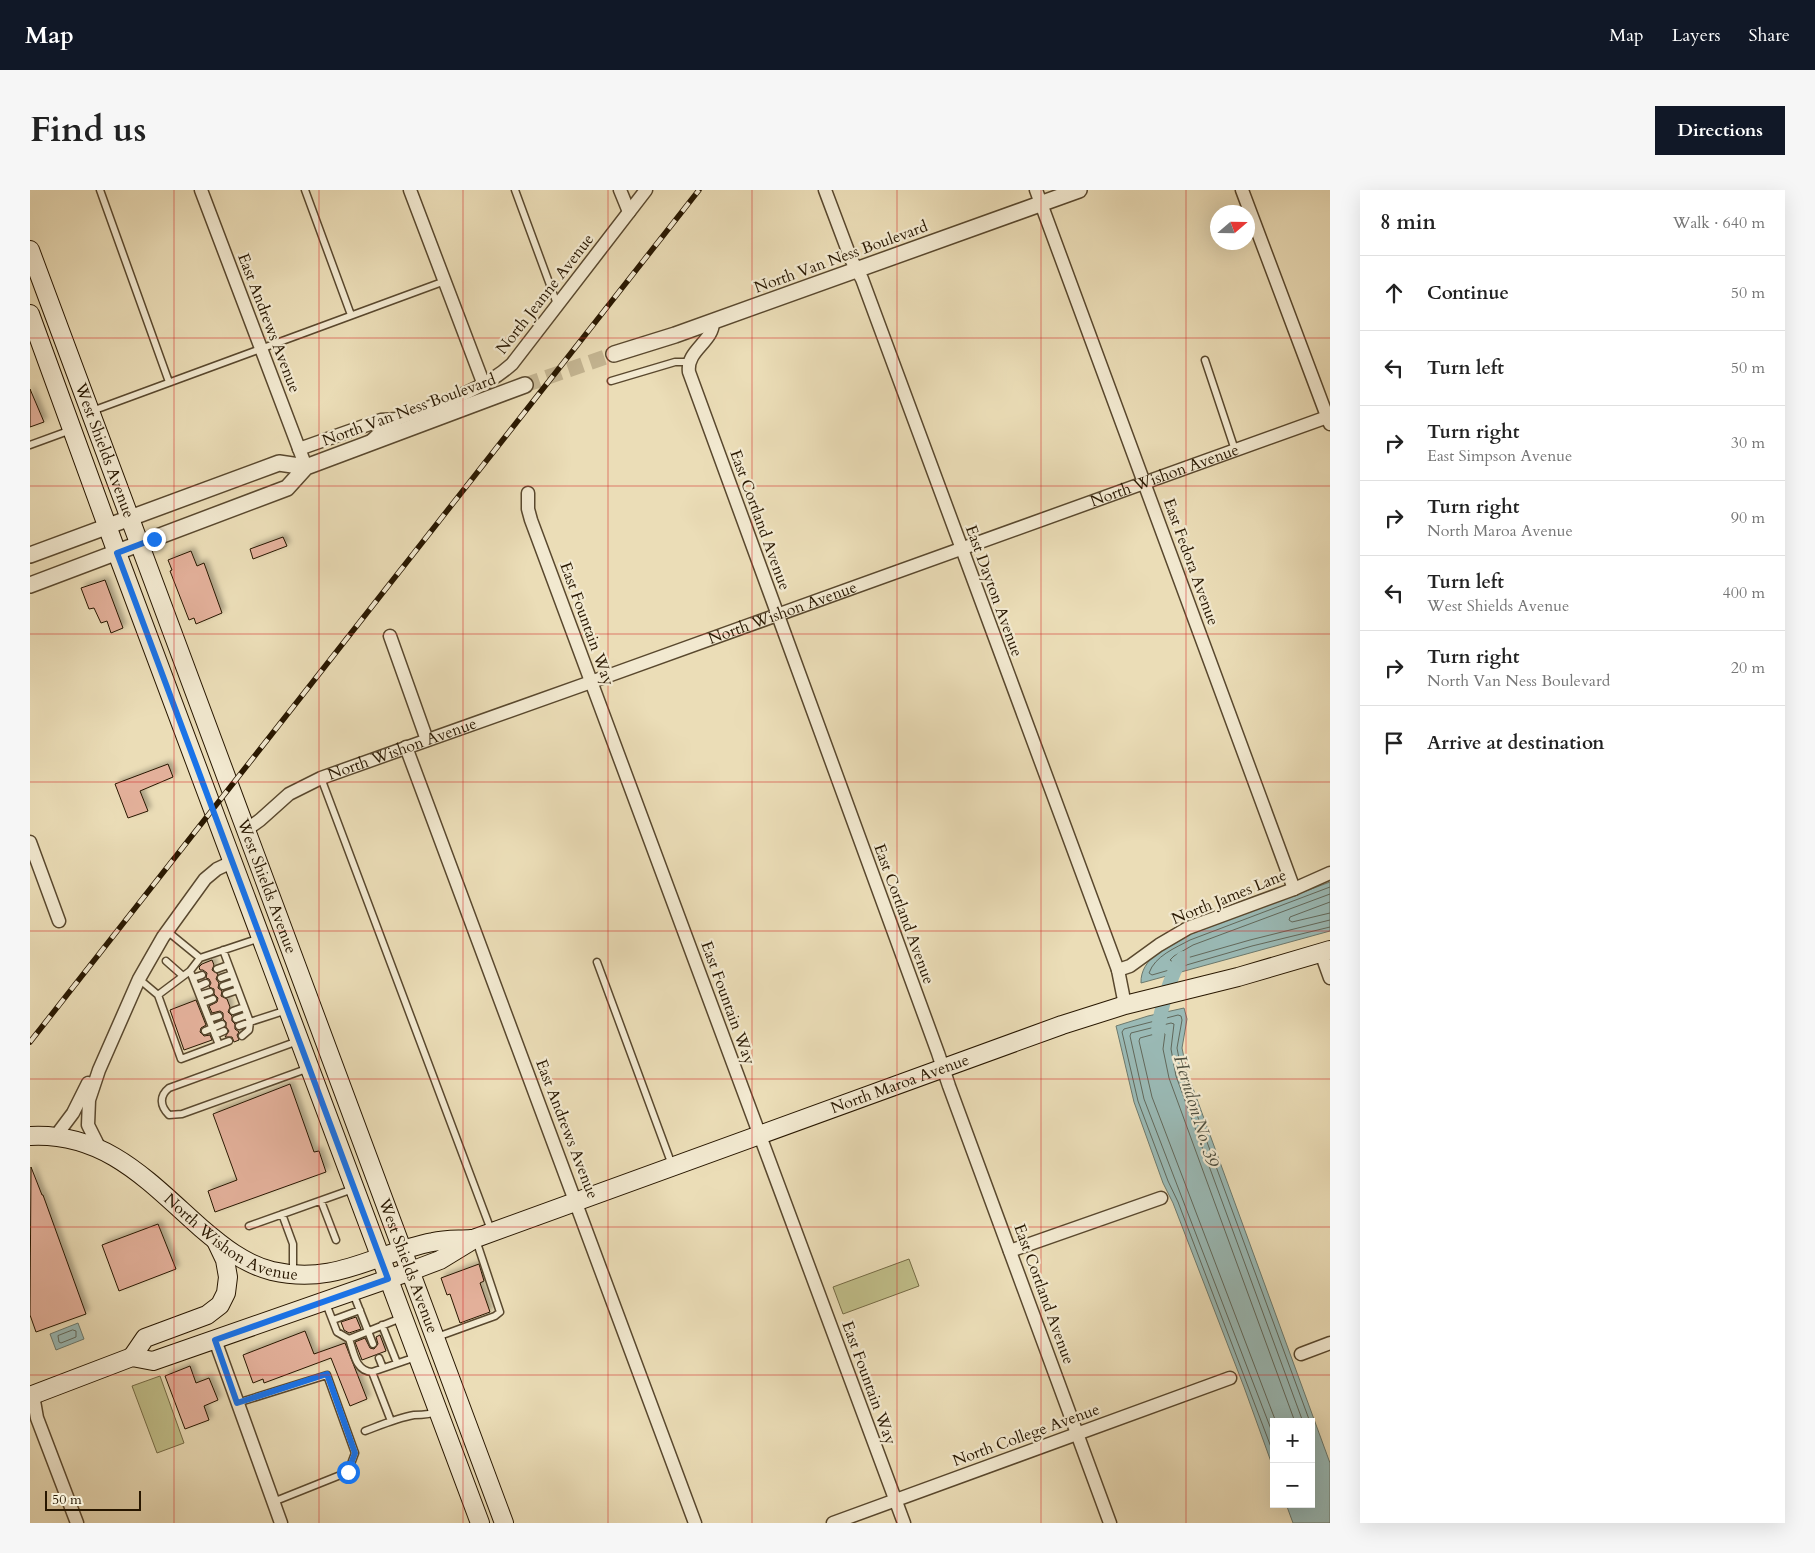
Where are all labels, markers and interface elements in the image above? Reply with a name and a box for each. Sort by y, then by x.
text: Map [25,19,74,52]
text: Map [1609,23,1644,48]
text: Layers [1672,23,1721,48]
text: Share [1749,23,1790,48]
text: Find us [30,106,146,154]
button: Directions [1655,106,1785,155]
north arrow [1210,205,1255,250]
text: 8 min [1380,208,1436,237]
text: Walk · 640 m [1673,212,1765,234]
street label: North Van Ness Boulevard [751,215,931,299]
street label: North Jeanne Avenue [491,229,599,359]
street label: East Andrews Avenue [232,250,306,396]
icon: ahead [1380,279,1408,307]
text: Continue [1427,280,1509,306]
text: 50 m [1731,282,1765,304]
icon: left [1380,354,1408,382]
text: Turn left [1427,355,1504,381]
text: 50 m [1731,357,1765,379]
street label: North Van Ness Boulevard [319,368,499,452]
street label: West Shields Avenue [69,379,140,521]
text: Turn right [1427,419,1519,445]
icon: right [1380,429,1408,457]
text: 30 m [1731,432,1765,454]
street label: North Wishon Avenue [1087,439,1242,512]
text: East Simpson Avenue [1427,445,1572,467]
street label: East Cortland Avenue [724,447,796,593]
text: Turn right [1427,494,1519,520]
street label: East Fedora Avenue [1158,495,1224,629]
icon: right [1380,504,1408,532]
text: 90 m [1731,507,1765,529]
text: North Maroa Avenue [1427,520,1573,542]
street label: East Dayton Avenue [960,522,1028,660]
route end [143,528,166,551]
street label: East Fountain Way [554,559,620,689]
text: Turn left [1427,569,1504,595]
street label: North Wishon Avenue [705,576,860,650]
icon: left [1380,579,1408,607]
text: 400 m [1723,582,1765,604]
text: West Shields Avenue [1427,595,1569,617]
text: Turn right [1427,644,1519,670]
icon: right [1380,654,1408,682]
text: 20 m [1731,657,1765,679]
text: North Van Ness Boulevard [1427,670,1610,692]
street label: North Wishon Avenue [325,713,480,786]
icon: arrive [1380,729,1408,757]
text: Arrive at destination [1427,730,1604,756]
street label: West Shields Avenue [231,815,302,957]
street label: East Cortland Avenue [868,841,940,987]
street label: North James Lane [1168,864,1290,930]
street label: East Fountain Way [695,938,761,1068]
street label: North Maroa Avenue [828,1049,972,1119]
water label: Herndon No. 39 [1167,1052,1225,1171]
street label: East Andrews Avenue [530,1056,604,1202]
street label: North Wishon Avenue [159,1188,299,1286]
street label: West Shields Avenue [373,1194,443,1336]
street label: East Cortland Avenue [1008,1221,1080,1367]
street label: East Fountain Way [836,1318,902,1448]
street label: North College Avenue [949,1398,1103,1472]
map controls [1270,1418,1315,1508]
button: + [1270,1418,1315,1463]
route start [337,1461,360,1484]
button: − [1270,1463,1315,1508]
scale bar [45,1488,141,1511]
text: 50 m [52,1490,82,1509]

